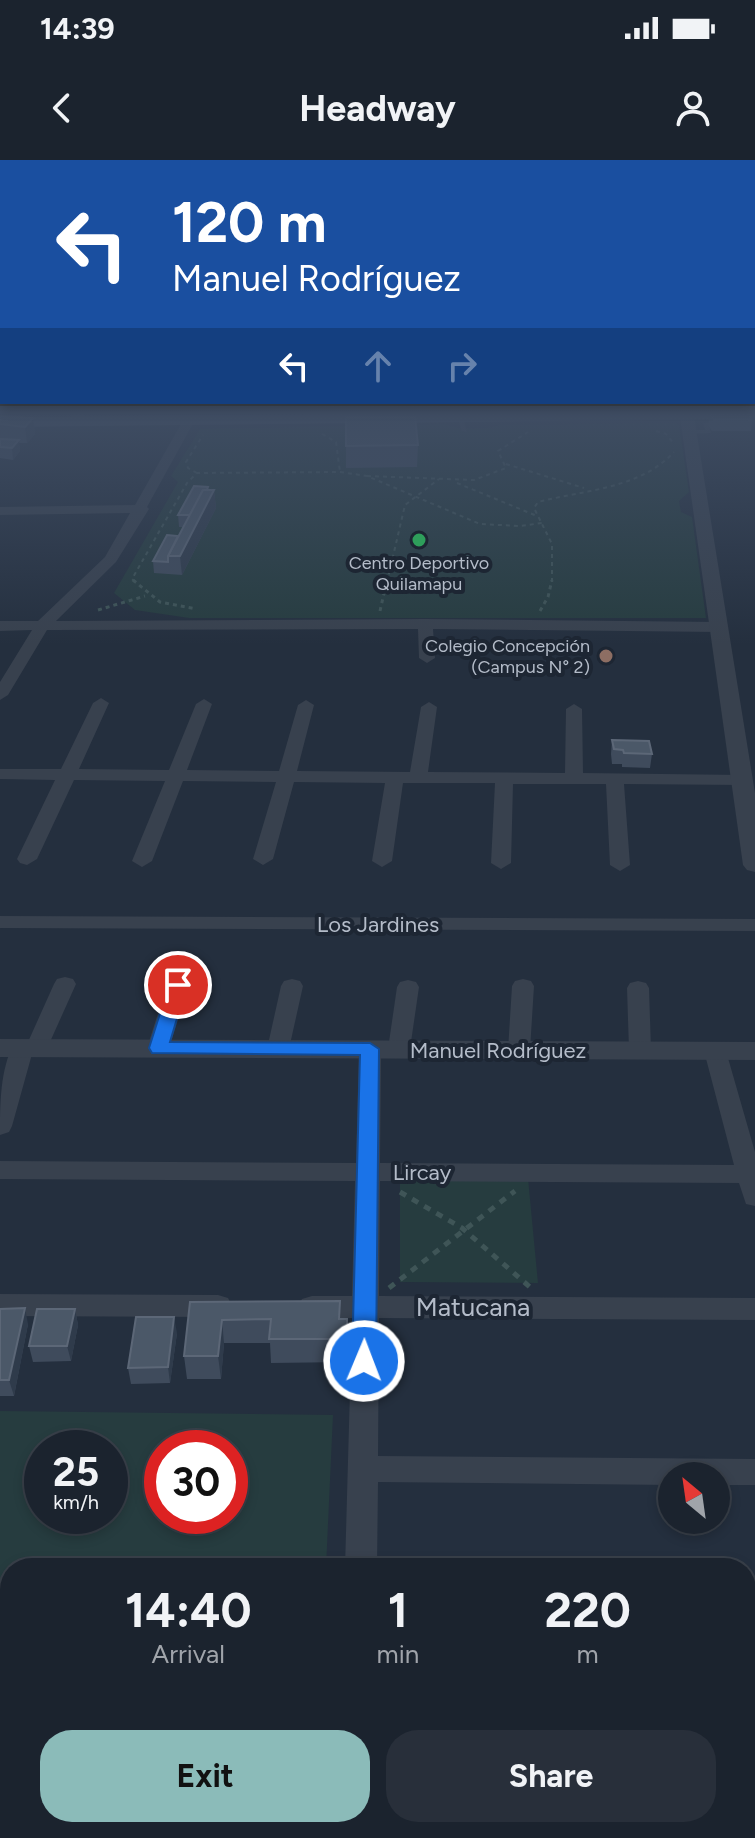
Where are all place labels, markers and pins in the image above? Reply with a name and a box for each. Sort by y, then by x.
marker: Centro Deportivo Quilamapu [410,531,428,549]
place label: Centro Deportivo Quilamapu [349,552,489,595]
place label: Colegio Concepción (Campus N° 2) [425,635,590,678]
marker: Colegio Concepción (Campus N° 2) [597,647,615,665]
pin [144,951,212,1019]

